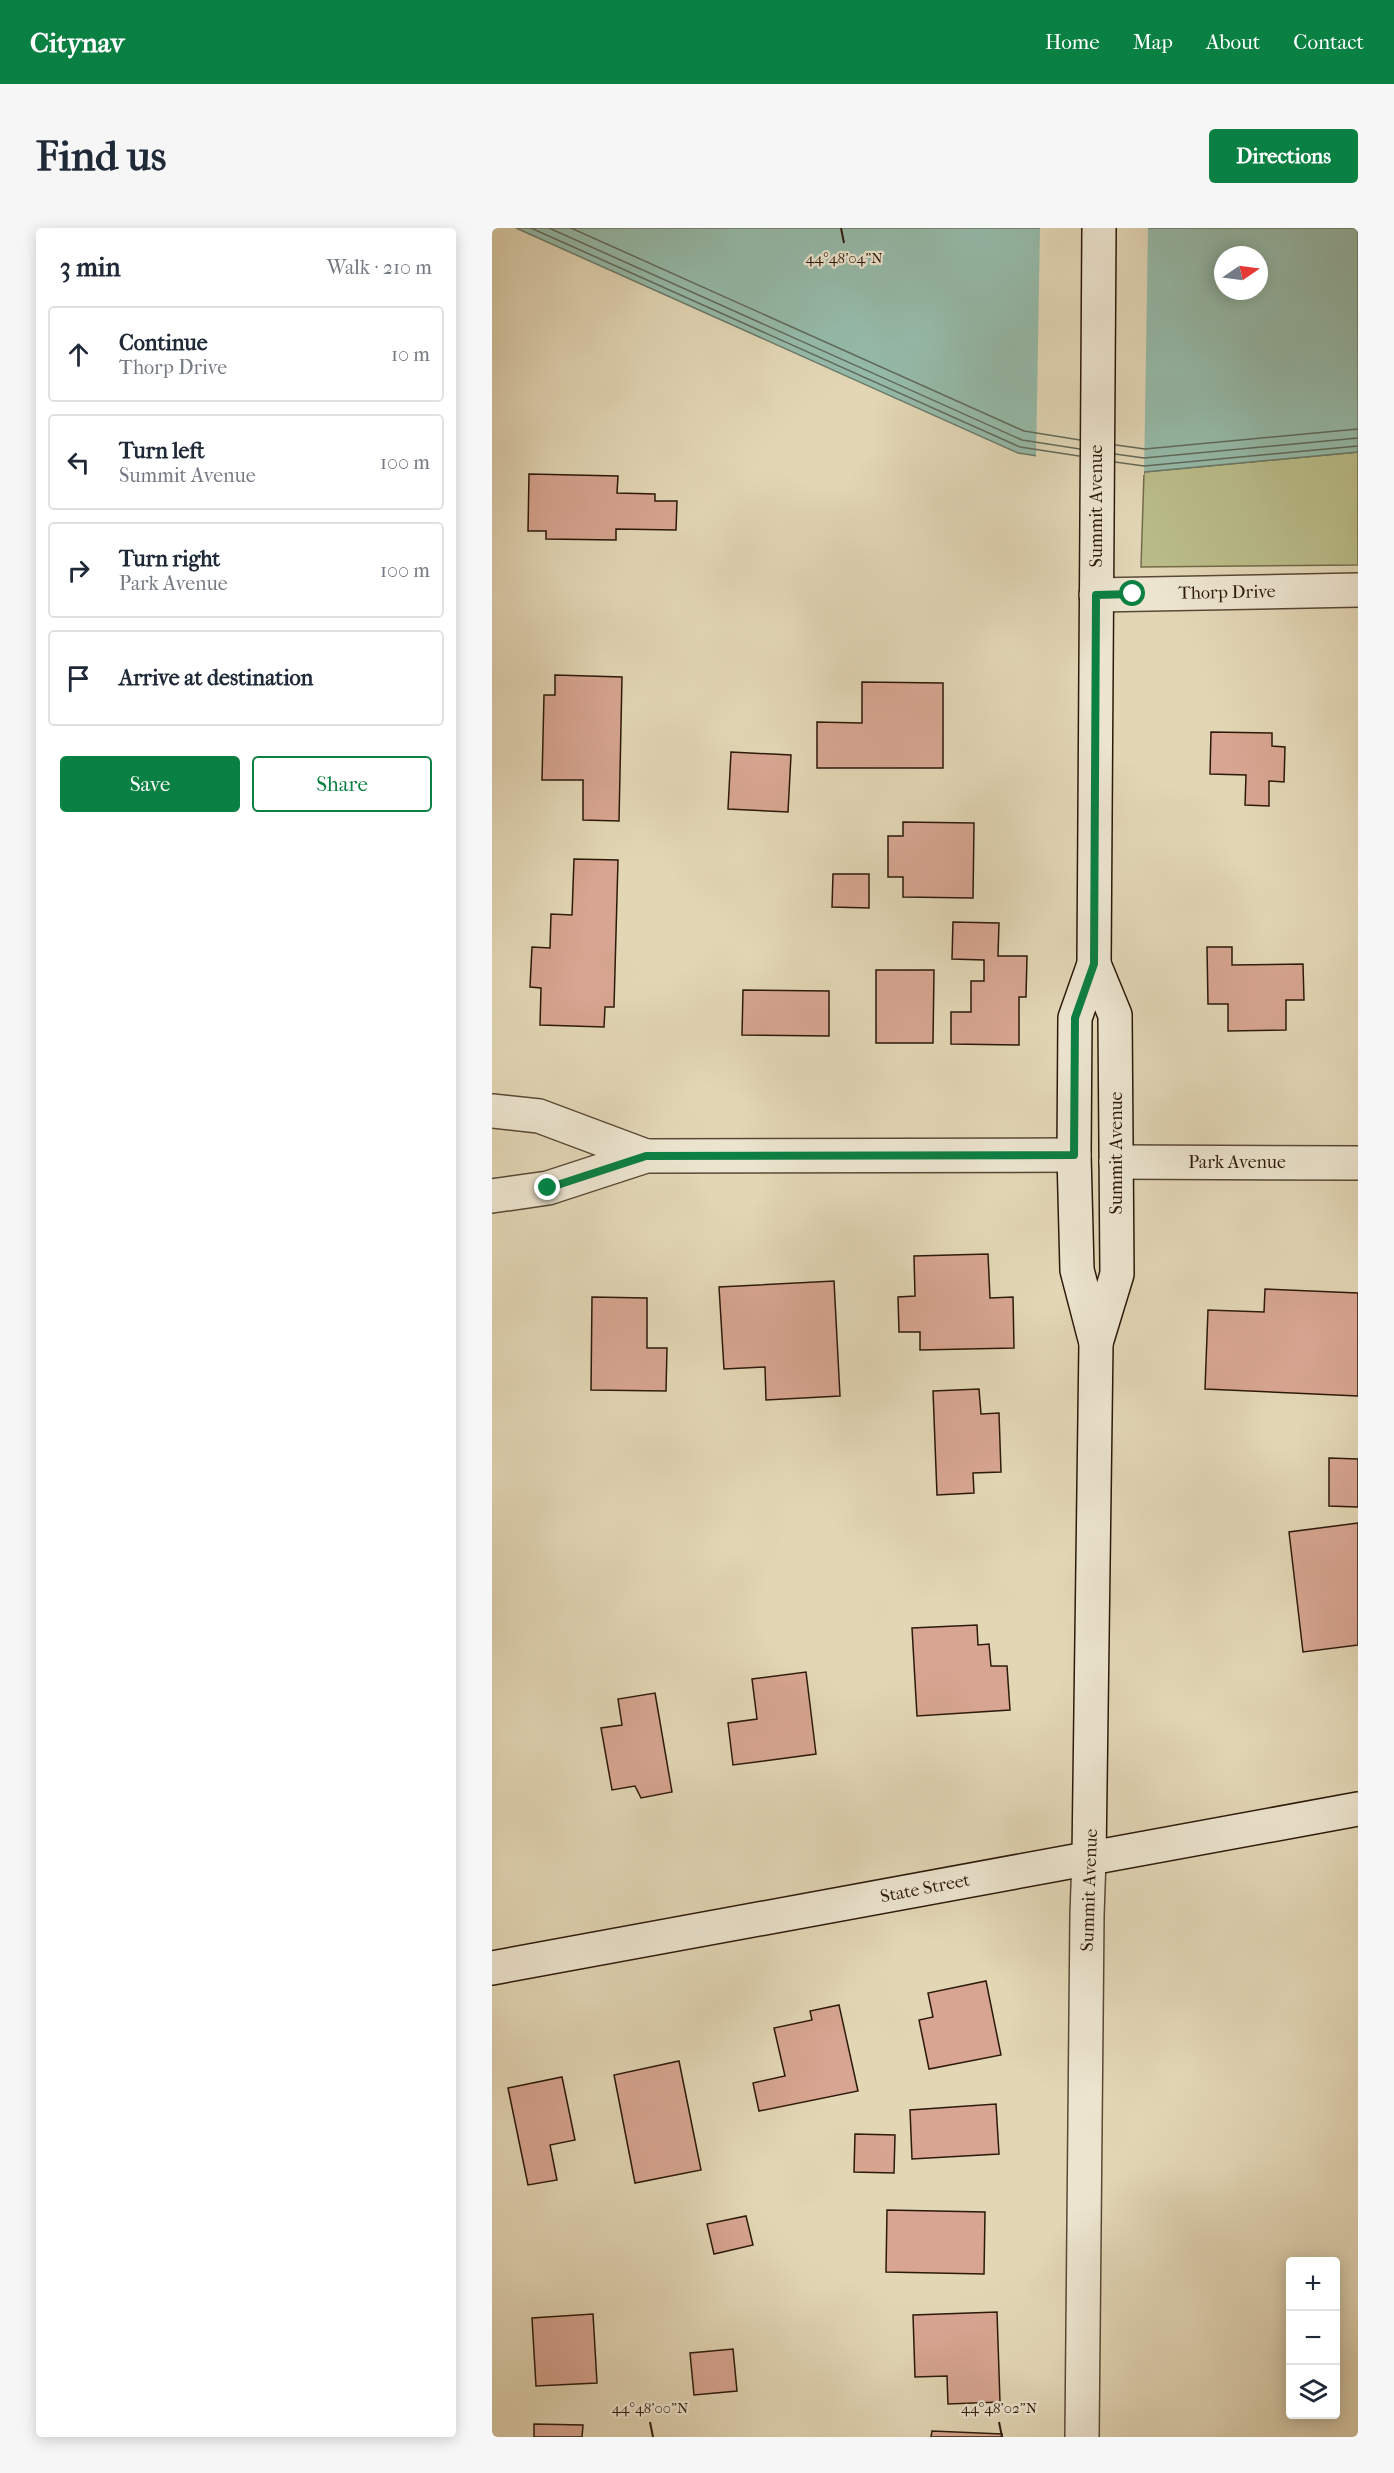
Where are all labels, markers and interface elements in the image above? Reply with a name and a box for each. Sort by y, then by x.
text: Citynav [30,26,124,59]
text: Home [1045,30,1100,54]
text: Map [1133,30,1173,54]
text: About [1206,30,1260,54]
text: Contact [1293,30,1364,54]
button: Directions [1209,129,1358,183]
text: Find us [36,132,166,181]
north arrow [1214,246,1268,300]
text: 44°48'04"N [805,249,883,267]
text: 3 min [60,252,121,283]
text: Walk · 210 m [327,256,432,279]
text: Continue [119,330,208,356]
icon: ahead [62,338,95,371]
text: 10 m [391,343,430,366]
text: Thorp Drive [119,356,227,379]
text: Turn left [119,438,205,464]
street label: Summit Avenue [1086,444,1107,567]
icon: left [62,446,95,479]
text: 100 m [380,451,430,474]
text: Summit Avenue [119,464,256,487]
text: Turn right [119,546,220,572]
icon: right [62,554,95,587]
text: 100 m [380,559,430,582]
text: Park Avenue [119,572,228,595]
route start [1119,580,1145,606]
street label: Thorp Drive [1178,581,1276,604]
icon: arrive [62,662,95,695]
text: Arrive at destination [119,665,313,691]
button: Save [60,756,240,812]
button: Share [252,756,432,812]
street label: Summit Avenue [1106,1091,1127,1214]
street label: Park Avenue [1188,1152,1286,1173]
route end [534,1174,560,1200]
street label: Summit Avenue [1077,1828,1102,1952]
street label: State Street [879,1869,972,1907]
map controls [1286,2257,1340,2419]
button: + [1286,2257,1340,2311]
button: − [1286,2311,1340,2365]
button: layers [1286,2365,1340,2419]
text: 44°48'00"N [612,2399,689,2417]
text: 44°48'02"N [961,2399,1038,2417]

